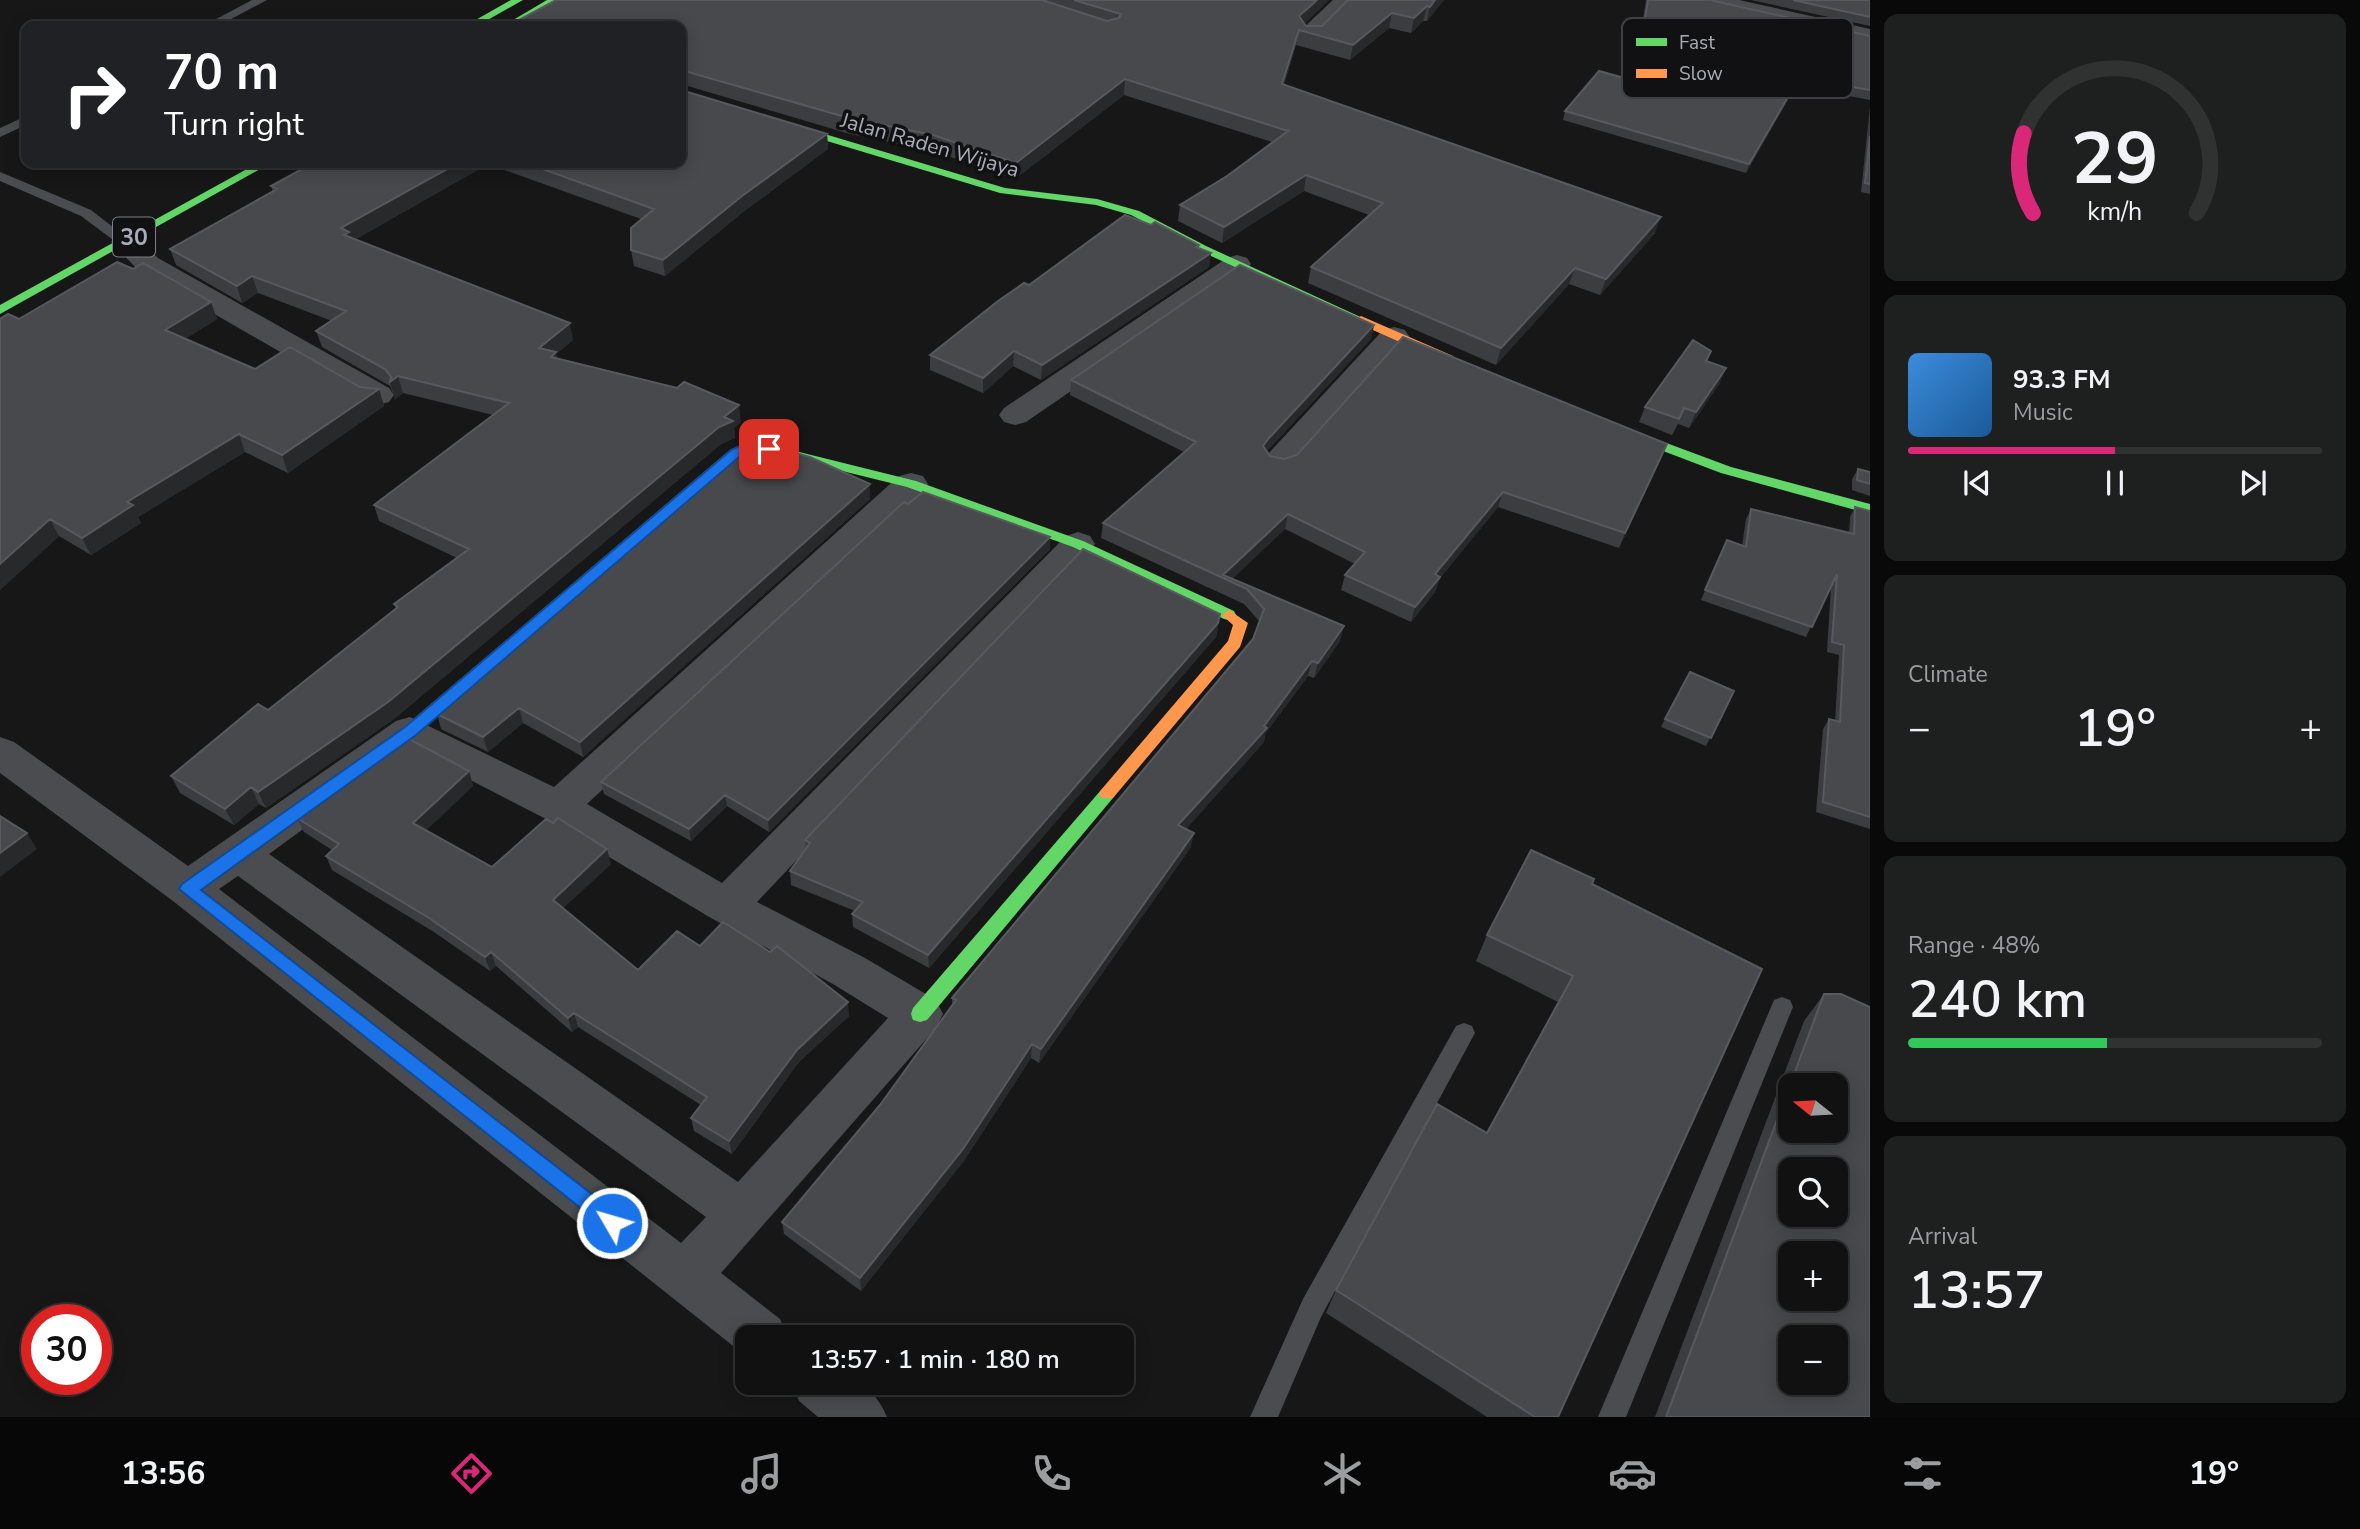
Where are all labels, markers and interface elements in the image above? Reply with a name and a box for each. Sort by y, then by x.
legend [1622,18,1853,98]
text: Fast [1679,30,1715,56]
text: 70 m [164,39,279,106]
icon: right [49,49,140,140]
text: Slow [1679,61,1723,87]
text: Turn right [164,103,304,146]
street label: Jalan Raden Wijaya [837,106,1022,184]
text: 29 [2071,110,2159,210]
text: km/h [2087,195,2143,229]
road number: 30 [113,218,155,256]
text: 93.3 FM [2013,362,2110,397]
text: Music [2013,397,2073,428]
pin [739,419,799,479]
icon: arrive [750,430,788,468]
icon: previous [1958,464,1996,502]
icon: pause [2096,464,2134,502]
icon: next [2234,464,2272,502]
text: Climate [1908,659,1988,690]
text: 19° [2074,693,2156,764]
text: − [1908,703,1931,754]
text: + [2299,703,2322,754]
text: Range · 48% [1908,930,2040,961]
text: 240 km [1908,964,2087,1035]
north arrow [1778,1073,1848,1143]
map controls [1778,1073,1848,1395]
button: search [1778,1157,1848,1227]
position arrow [575,1186,649,1260]
text: Arrival [1908,1221,1977,1252]
button: + [1778,1241,1848,1311]
text: 13:57 [1908,1255,2045,1326]
speed limit sign: 30 [21,1304,112,1395]
button: − [1778,1325,1848,1395]
text: 13:57 · 1 min · 180 m [809,1342,1060,1377]
icon: directions [447,1449,496,1498]
icon: music [737,1449,786,1498]
icon: phone [1027,1449,1076,1498]
icon: climate [1318,1449,1367,1498]
icon: car [1608,1449,1657,1498]
icon: filters [1898,1449,1947,1498]
text: 13:56 [121,1452,205,1495]
text: 19° [2189,1452,2239,1495]

